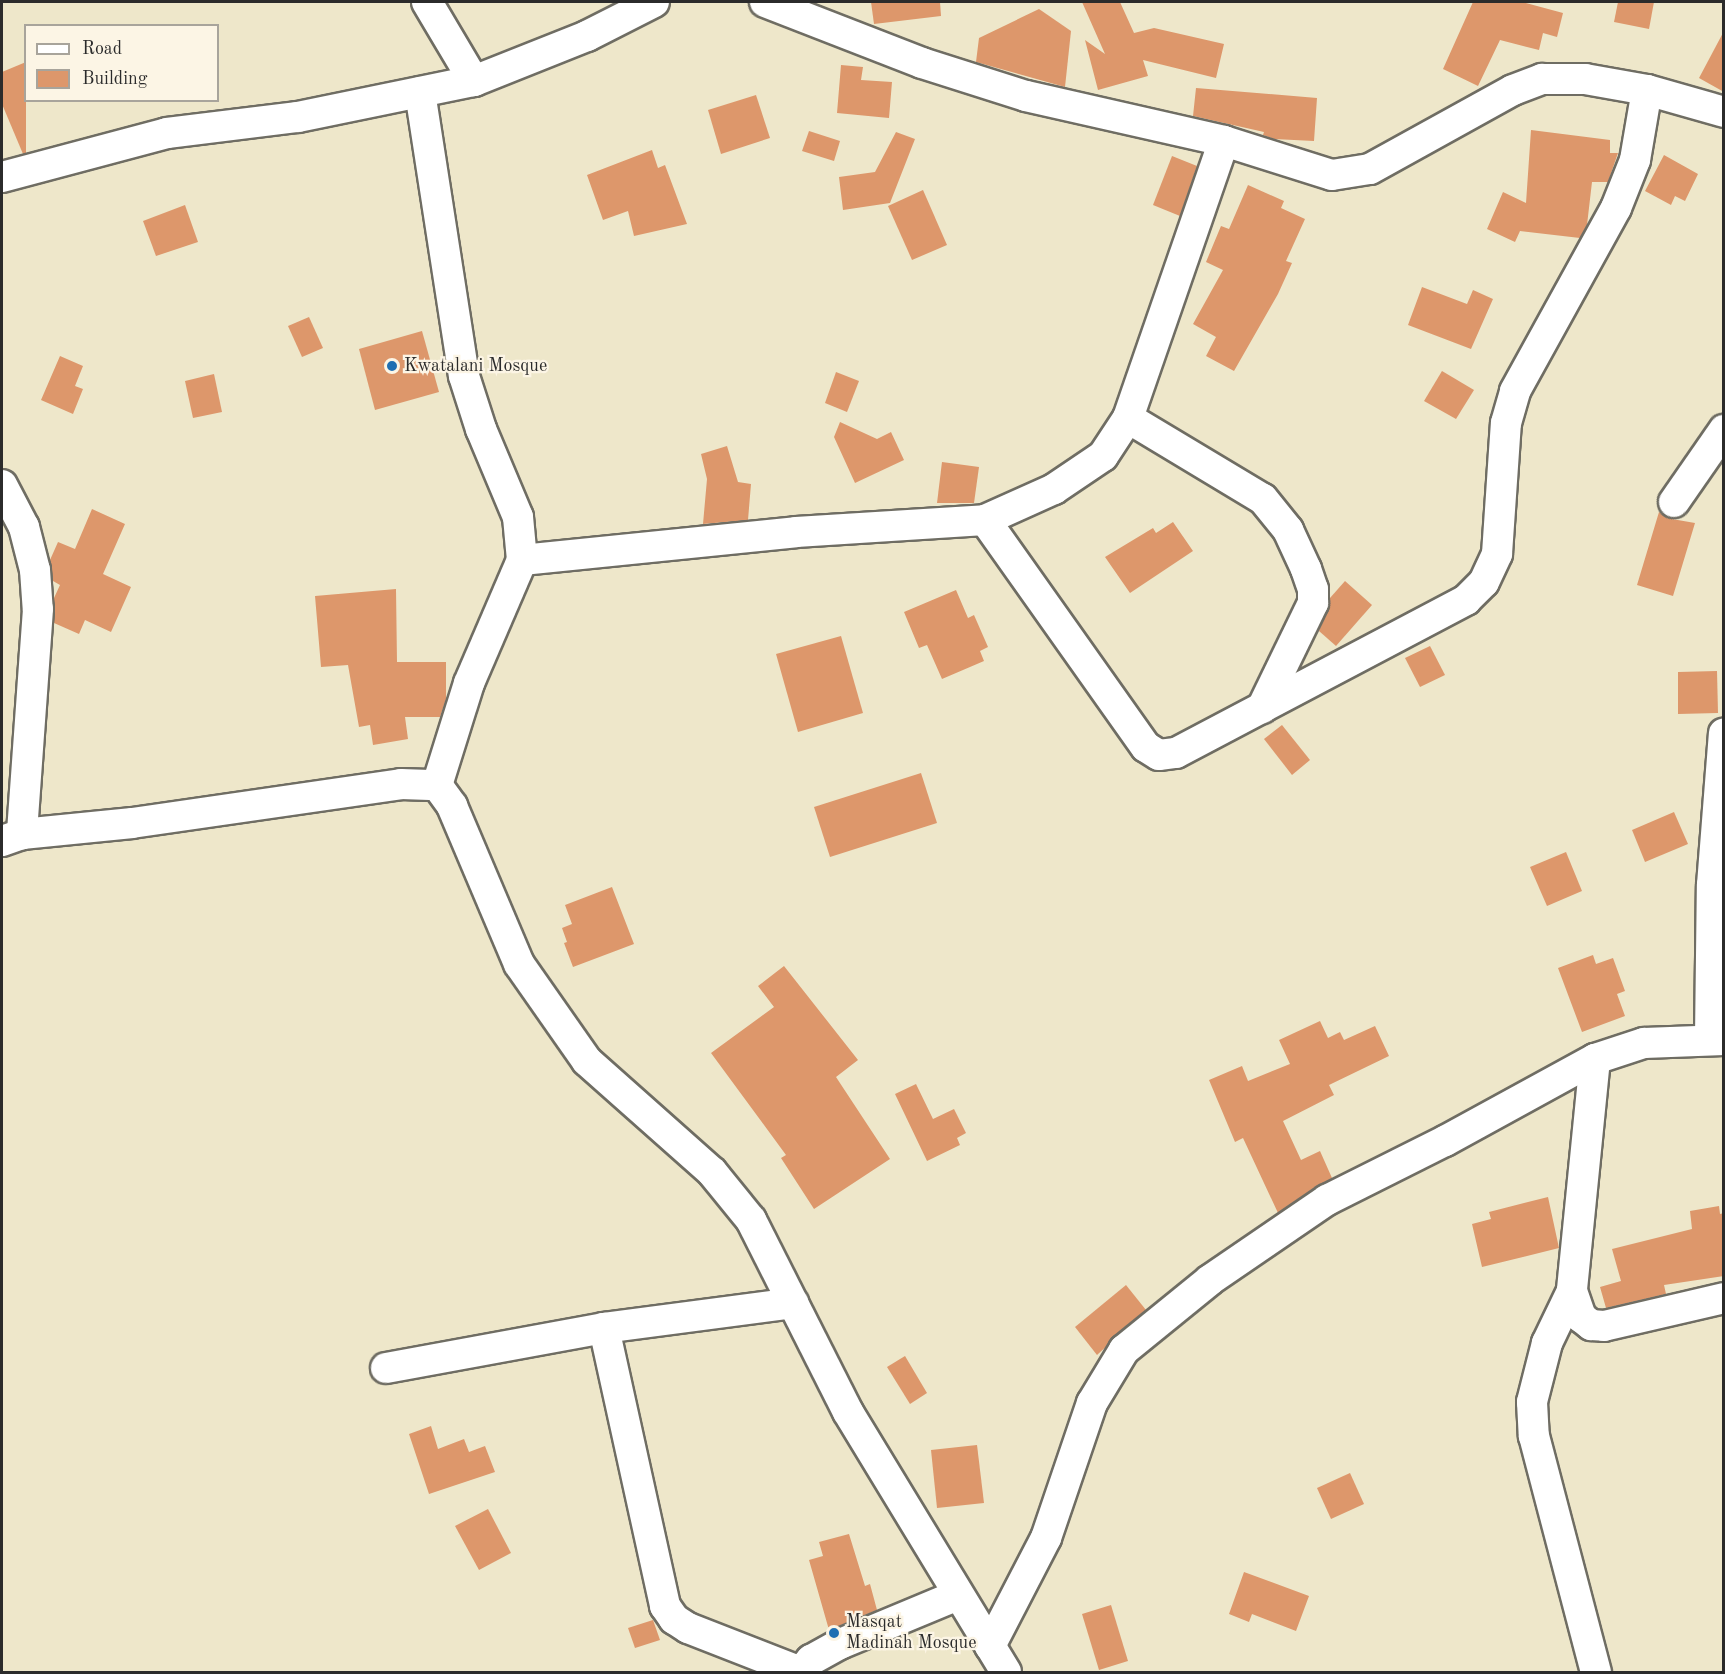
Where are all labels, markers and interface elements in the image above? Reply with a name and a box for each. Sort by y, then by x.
legend [24,24,219,102]
text: Road [82,40,122,58]
text: Building [82,70,147,88]
place label: Kwatalani Mosque [404,355,547,377]
marker: Kwatalani Mosque [385,359,399,373]
place label: Masqat Madinah Mosque [846,1612,976,1654]
marker: Masqat Madinah Mosque [827,1626,841,1640]

